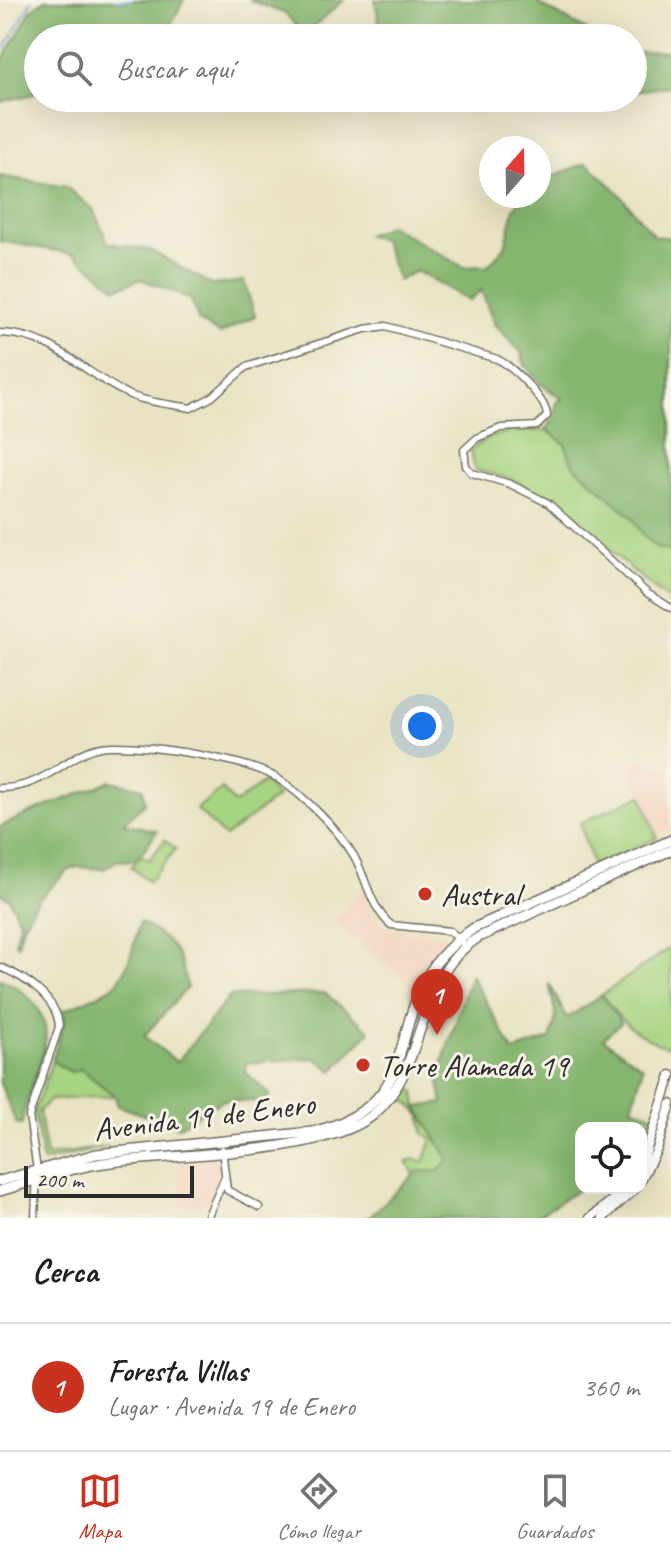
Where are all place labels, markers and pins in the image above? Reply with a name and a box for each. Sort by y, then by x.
place label: Austral [441,874,525,915]
marker: Austral [416,885,434,903]
pin: 1 [411,969,463,1035]
place label: Torre Alameda 19 [379,1045,571,1086]
marker: Torre Alameda 19 [354,1056,372,1074]

